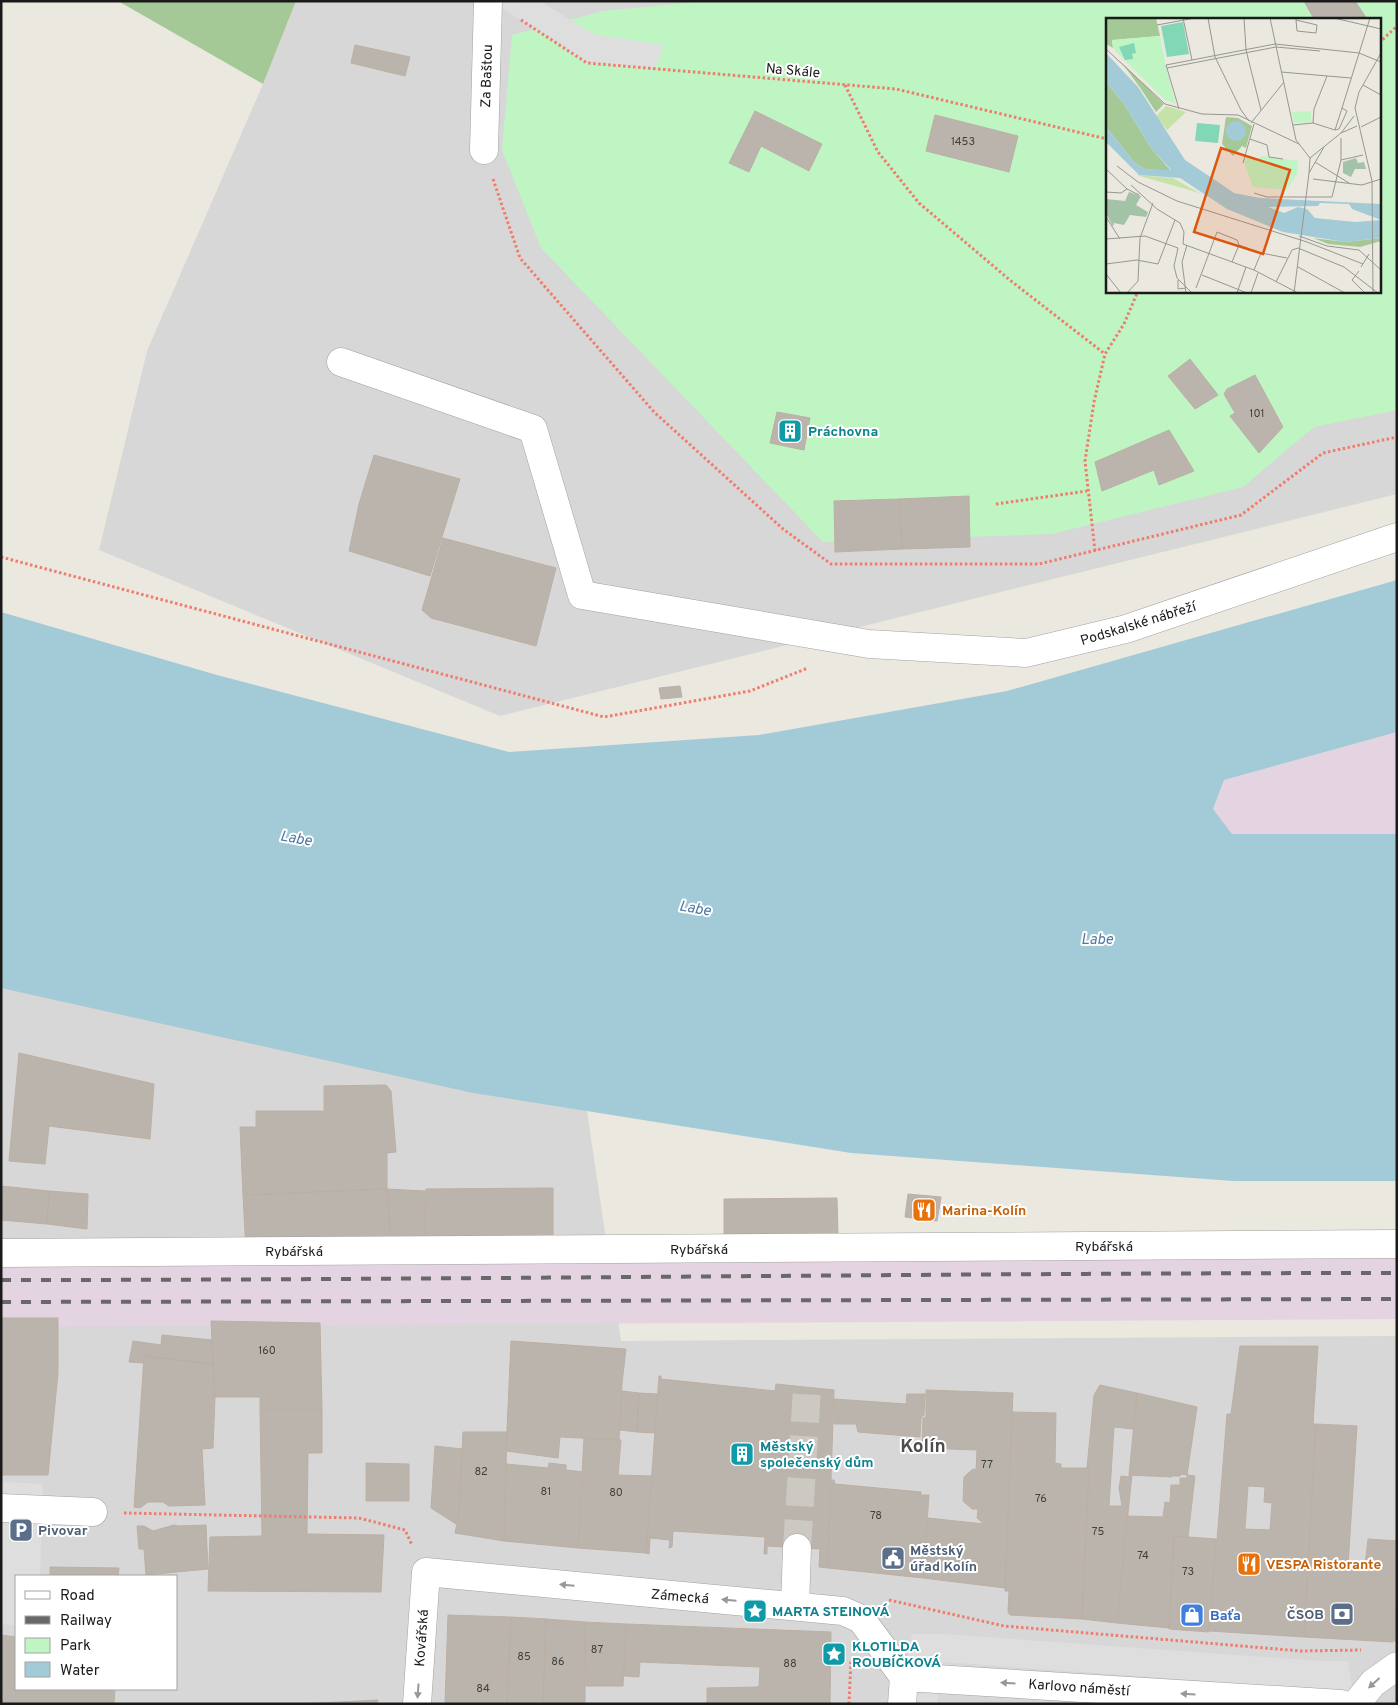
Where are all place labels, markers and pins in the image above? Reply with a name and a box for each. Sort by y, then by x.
building icon: Práchovna [777,418,803,444]
place label: Práchovna [808,424,878,441]
restaurant icon: Marina-Kolín [911,1197,937,1223]
place label: Marina-Kolín [942,1203,1026,1220]
place label: Městský společenský dům [760,1439,873,1472]
building icon: Městský společenský dům [729,1441,755,1467]
parking icon: Pivovar [8,1517,34,1543]
place label: Pivovar [38,1523,88,1540]
place label: Městský úřad Kolín [910,1543,977,1576]
public building icon: Městský úřad Kolín [880,1545,906,1571]
restaurant icon: VESPA Ristorante [1236,1551,1262,1577]
place label: VESPA Ristorante [1266,1557,1381,1574]
place icon: MARTA STEINOVÁ [742,1598,768,1624]
bank icon: ČSOB [1329,1601,1355,1627]
shop icon: Baťa [1179,1602,1205,1628]
place label: MARTA STEINOVÁ [772,1603,890,1621]
place label: ČSOB [1287,1606,1324,1624]
place label: Baťa [1210,1608,1241,1625]
place label: KLOTILDA ROUBÍČKOVÁ [852,1639,941,1672]
place icon: KLOTILDA ROUBÍČKOVÁ [821,1641,847,1667]

